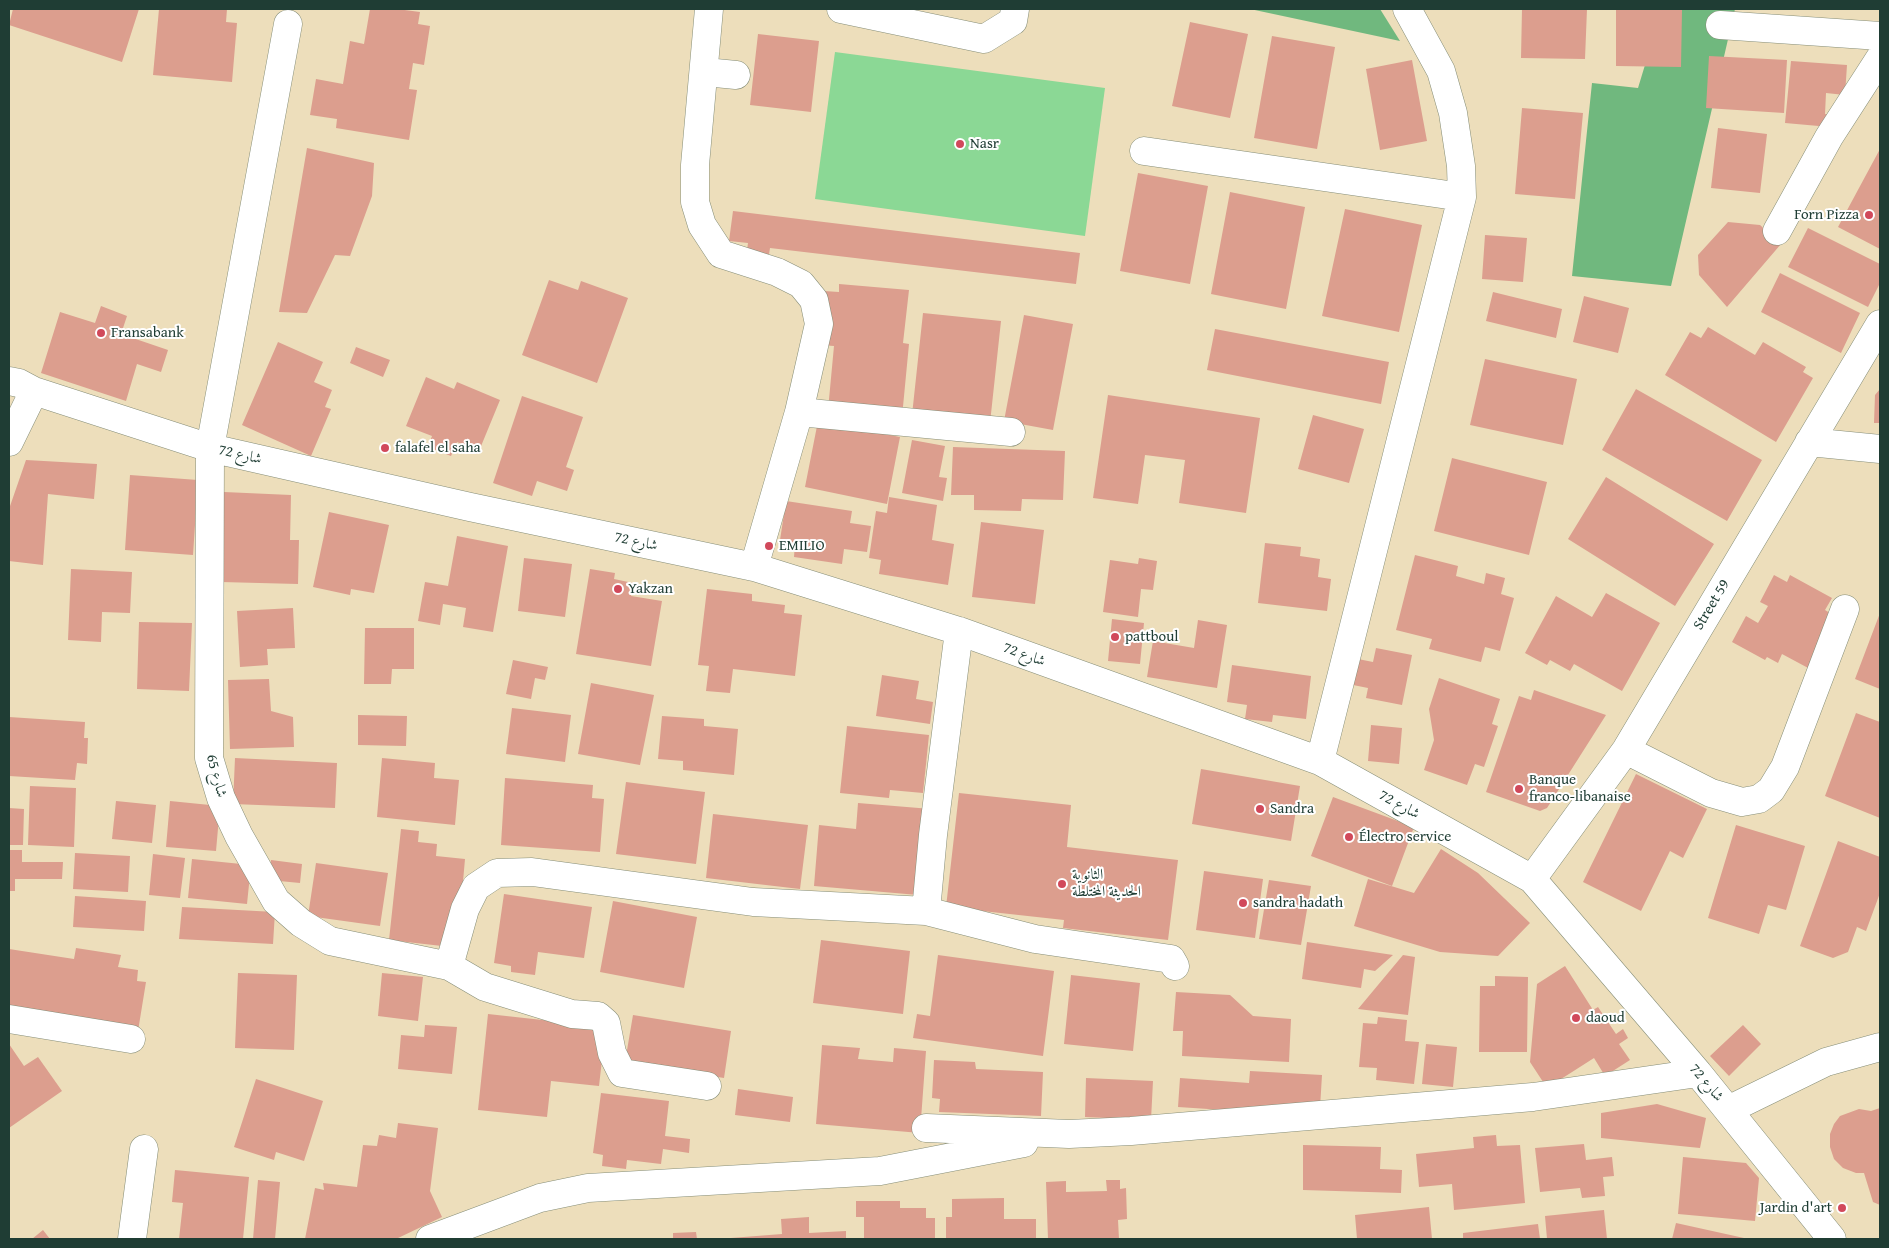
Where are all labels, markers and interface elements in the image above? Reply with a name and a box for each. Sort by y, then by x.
place label: Nasr [970,135,999,153]
marker: Nasr [954,138,966,150]
place label: Forn Pizza [1794,206,1859,224]
marker: Forn Pizza [1863,209,1875,221]
place label: Fransabank [111,324,184,342]
marker: Fransabank [95,327,107,339]
place label: falafel el saha [395,439,481,457]
street label: شارع 72 [217,441,263,469]
marker: falafel el saha [379,442,391,454]
street label: شارع 72 [613,529,659,555]
place label: EMILIO [779,537,825,555]
marker: EMILIO [763,540,775,552]
street label: Street 59 [1690,576,1734,634]
place label: Yakzan [628,580,673,598]
marker: Yakzan [612,583,624,595]
place label: pattboul [1125,628,1179,646]
marker: pattboul [1109,631,1121,643]
street label: شارع 72 [1000,639,1048,671]
street label: شارع 65 [202,753,230,799]
place label: Banque franco-libanaise [1529,771,1631,806]
marker: Banque franco-libanaise [1513,783,1525,795]
street label: شارع 72 [1375,787,1423,823]
place label: Sandra [1270,800,1314,818]
marker: Sandra [1254,803,1266,815]
place label: Électro service [1359,828,1451,846]
marker: Électro service [1343,831,1355,843]
place label: الثانوية الحديثة المختلطة [1072,866,1141,901]
marker: الثانوية الحديثة المختلطة [1056,878,1068,890]
place label: sandra hadath [1253,894,1343,912]
marker: sandra hadath [1237,897,1249,909]
place label: daoud [1586,1009,1625,1027]
marker: daoud [1570,1012,1582,1024]
street label: شارع 72 [1685,1060,1727,1106]
place label: Jardin d'art [1760,1199,1832,1217]
marker: Jardin d'art [1836,1202,1848,1214]

